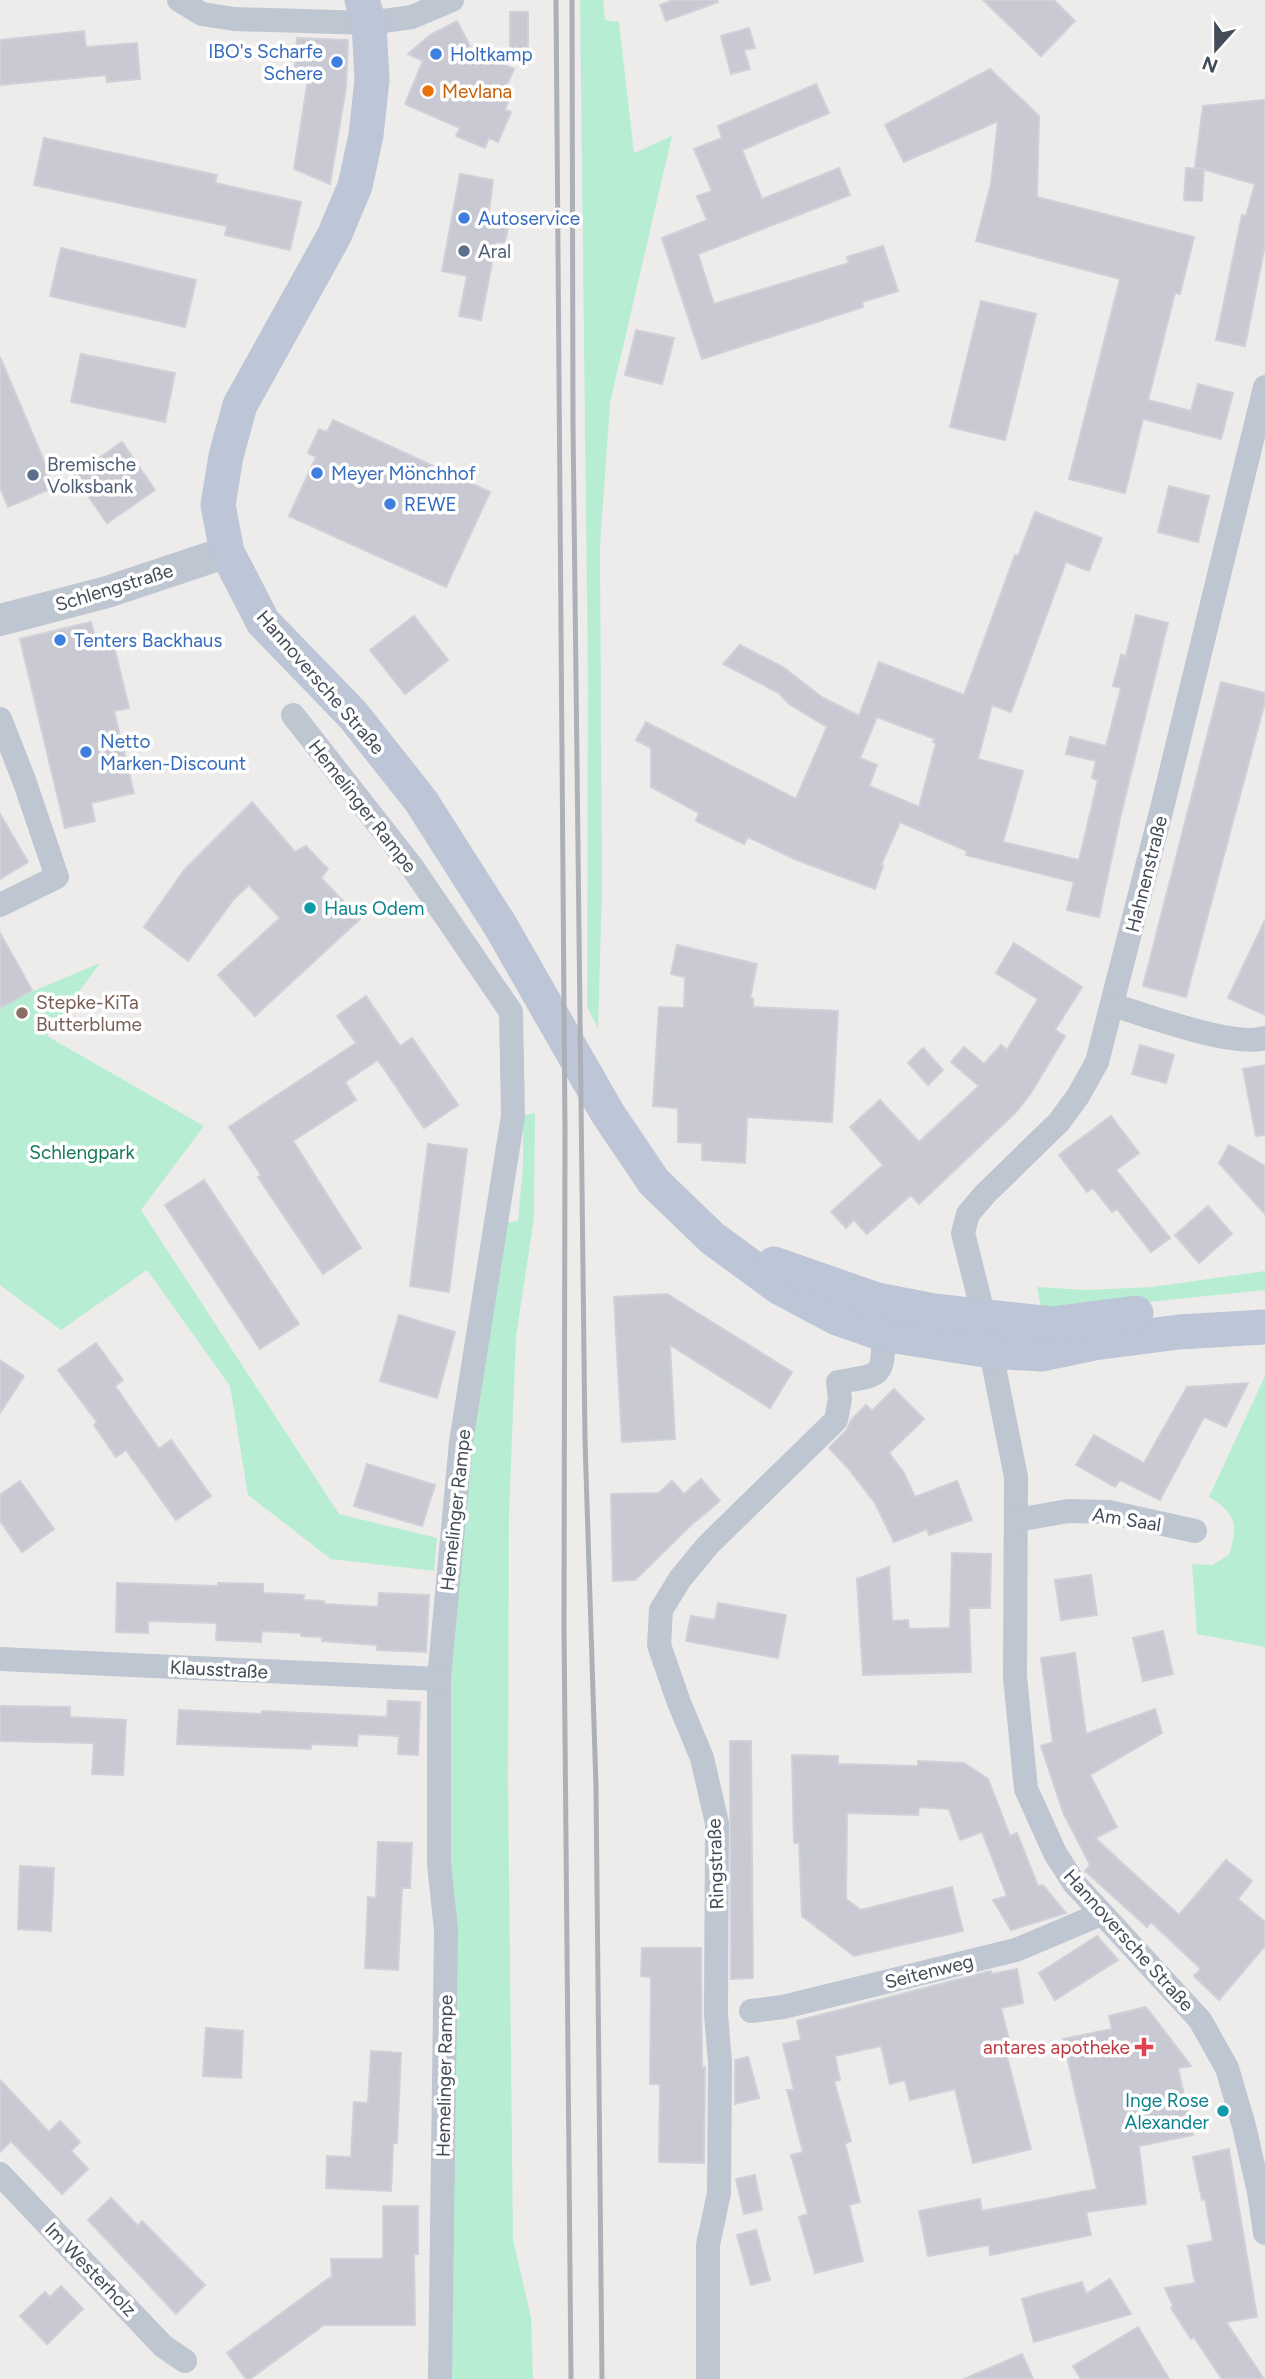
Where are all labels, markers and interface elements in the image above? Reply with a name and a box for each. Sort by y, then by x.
north arrow [1181,14,1251,84]
place label: IBO's Scharfe Schere [208,40,323,85]
place label: Holtkamp [450,43,533,66]
marker: Holtkamp [428,46,444,62]
text: N [1199,51,1221,78]
marker: IBO's Scharfe Schere [329,54,345,70]
place label: Mevlana [442,80,512,103]
marker: Mevlana [420,83,436,99]
place label: Autoservice [478,207,580,230]
marker: Autoservice [456,210,472,226]
place label: Aral [478,240,511,263]
marker: Aral [456,243,472,259]
place label: Bremische Volksbank [47,453,136,498]
place label: Meyer Mönchhof [331,462,476,485]
marker: Meyer Mönchhof [309,465,325,481]
marker: Bremische Volksbank [25,467,41,483]
place label: REWE [404,493,457,516]
marker: REWE [382,496,398,512]
street label: Schlengstraße [52,559,176,616]
street label: Hannoversche Straße [252,606,389,759]
place label: Tenters Backhaus [74,629,222,652]
marker: Tenters Backhaus [52,632,68,648]
place label: Netto Marken-Discount [100,730,246,775]
street label: Hemelinger Rampe [304,735,422,877]
marker: Netto Marken-Discount [78,744,94,760]
street label: Hahnenstraße [1121,813,1172,935]
place label: Haus Odem [324,897,425,920]
marker: Haus Odem [302,900,318,916]
place label: Stepke-KiTa Butterblume [36,991,142,1036]
marker: Stepke-KiTa Butterblume [14,1005,30,1021]
park label: Schlengpark [29,1141,135,1164]
street label: Hemelinger Rampe [436,1428,475,1592]
street label: Am Saal [1091,1503,1163,1536]
street label: Klausstraße [169,1655,269,1684]
street label: Ringstraße [702,1818,729,1910]
street label: Hannoversche Straße [1059,1865,1198,2016]
street label: Seitenweg [882,1949,976,1994]
street label: Hemelinger Rampe [432,1995,457,2157]
place label: antares apotheke [983,2036,1130,2059]
marker: antares apotheke [1136,2039,1152,2055]
place label: Inge Rose Alexander [1125,2089,1210,2134]
marker: Inge Rose Alexander [1215,2103,1231,2119]
street label: Im Westerholz [40,2218,141,2321]

